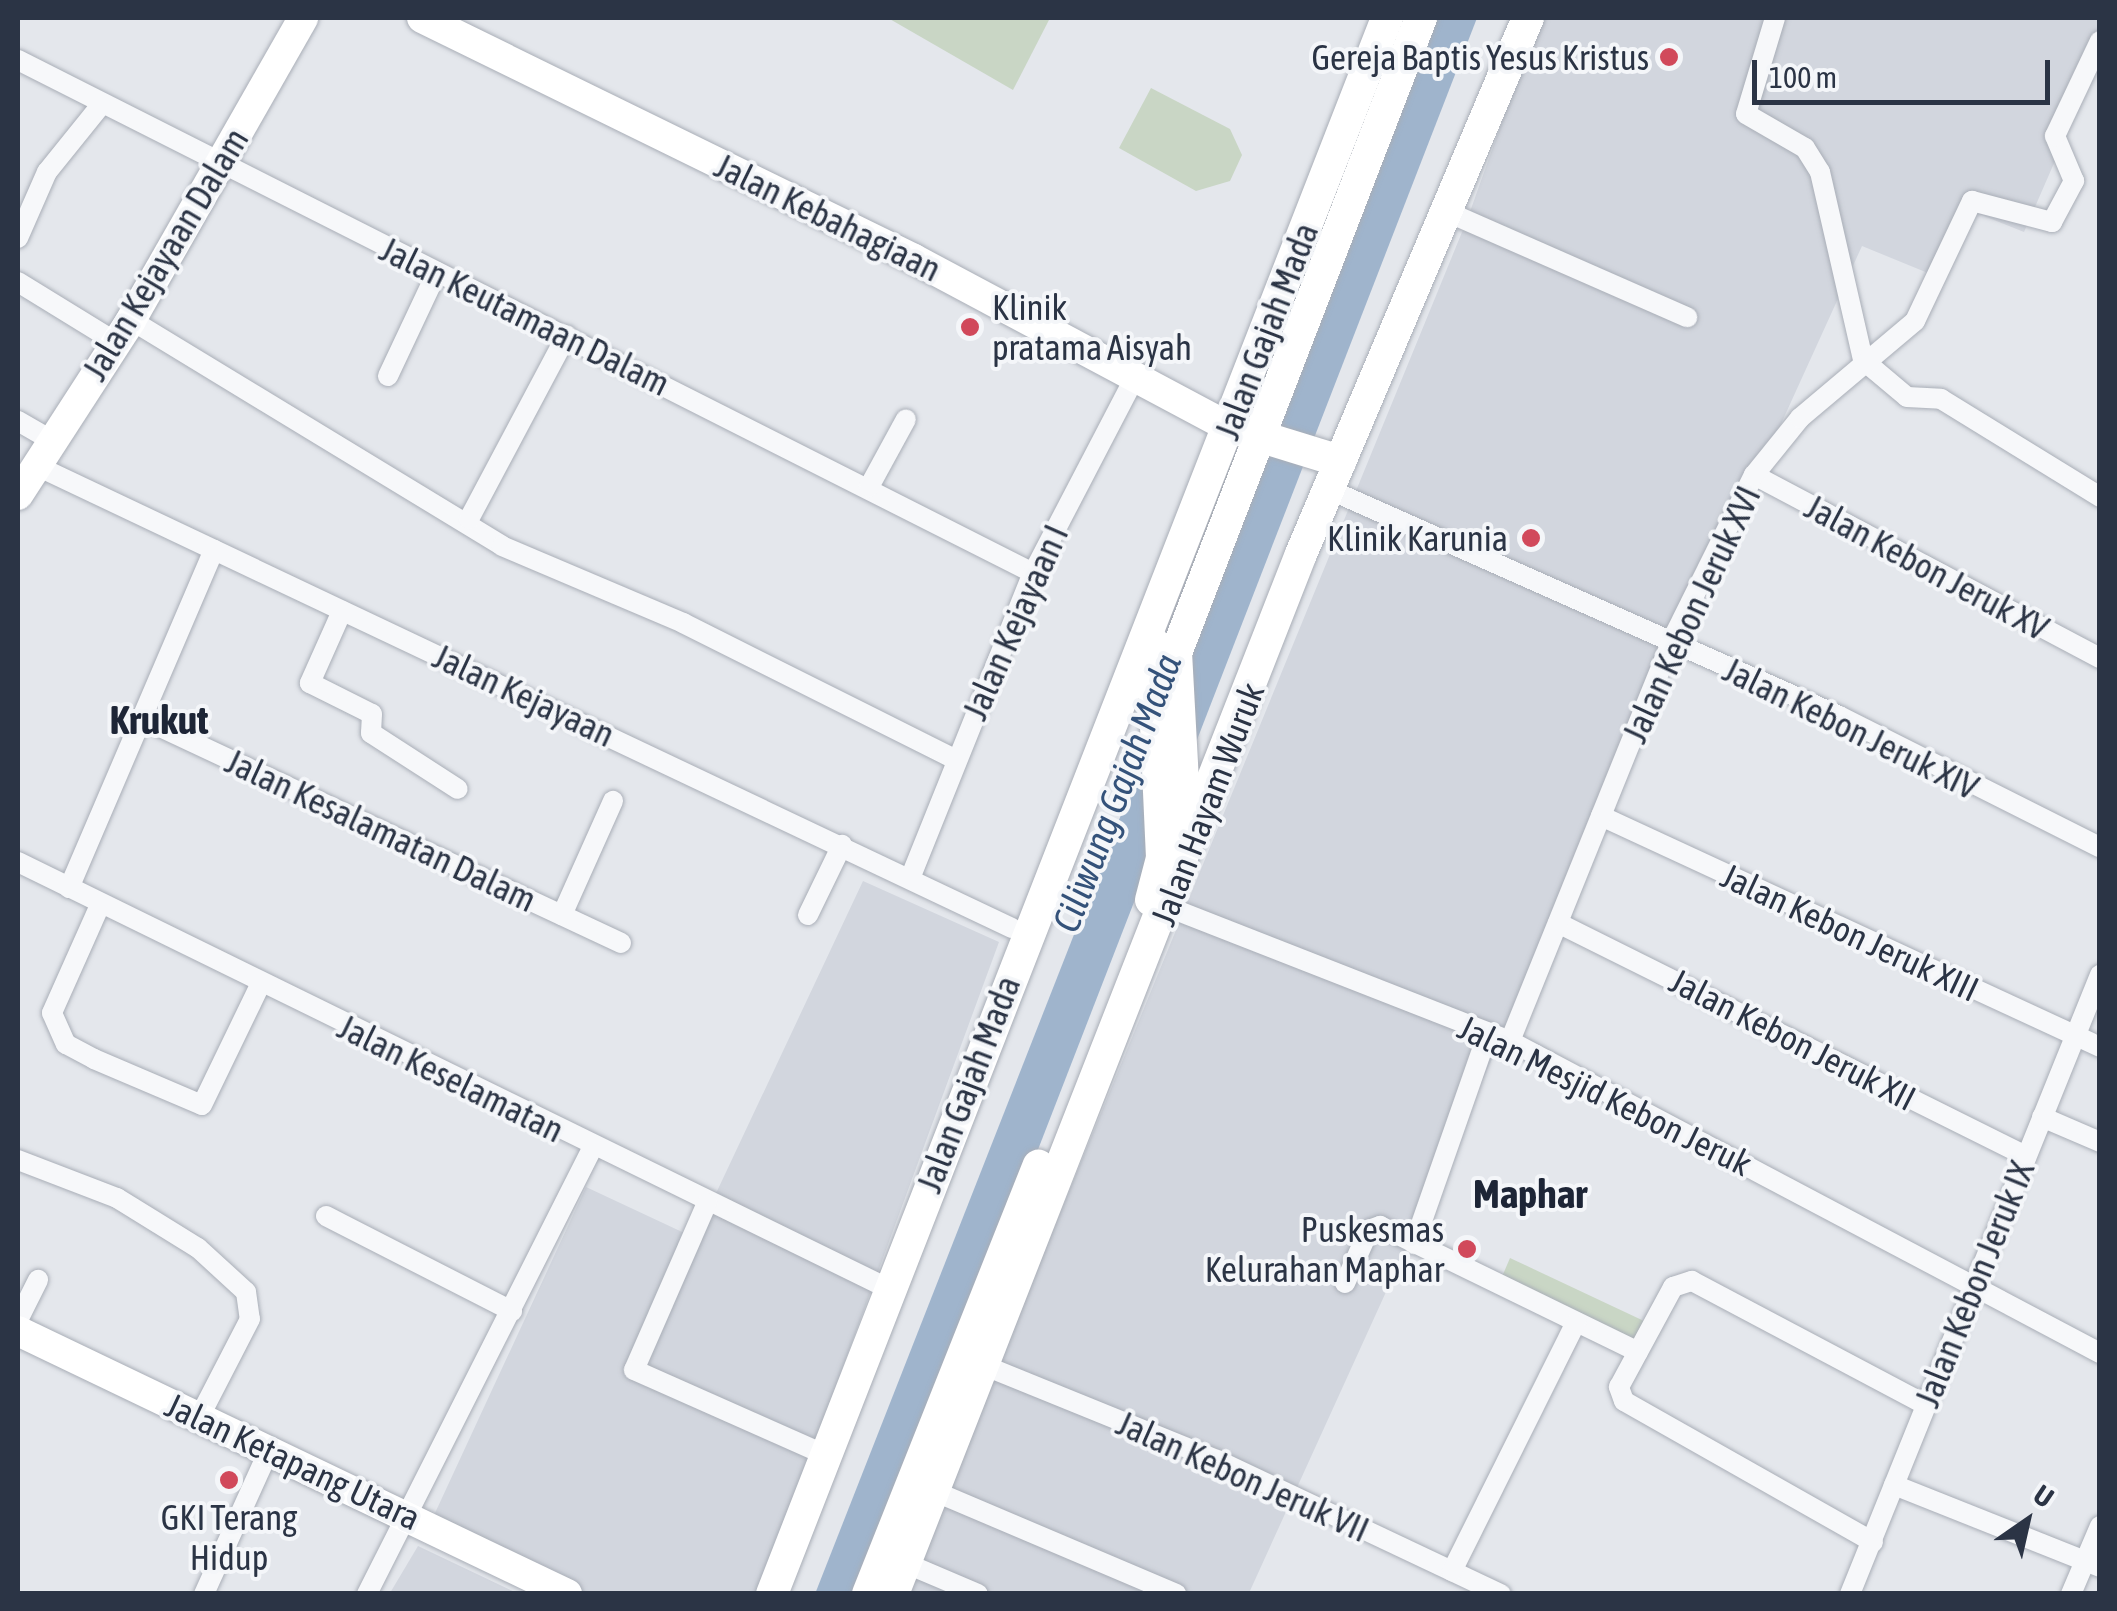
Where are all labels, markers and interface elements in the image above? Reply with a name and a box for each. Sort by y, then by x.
place label: Gereja Baptis Yesus Kristus [1311,36,1649,78]
scale bar [1757,40,2054,102]
marker: Gereja Baptis Yesus Kristus [1658,46,1680,68]
text: 100 m [1769,60,1837,94]
street label: Jalan Kejayaan Dalam [73,120,257,388]
street label: Jalan Kebahagiaan [708,144,948,290]
street label: Jalan Gajah Mada [1205,217,1327,445]
street label: Jalan Keutamaan Dalam [374,228,676,404]
place label: Klinik pratama Aisyah [992,286,1192,368]
marker: Klinik pratama Aisyah [957,314,983,340]
street label: Jalan Kebon Jeruk XVI [1613,479,1769,749]
street label: Jalan Kebon Jeruk XV [1798,485,2056,649]
place label: Klinik Karunia [1327,517,1508,559]
street label: Jalan Kejayaan I [953,518,1077,726]
marker: Klinik Karunia [1518,525,1544,551]
street label: Jalan Kejayaan [427,635,621,755]
water label: Ciliwung Gajah Mada [1043,648,1191,938]
street label: Jalan Kebon Jeruk XIV [1717,648,1985,808]
street label: Jalan Hayam Wuruk [1142,677,1272,931]
district label: Krukut [109,696,209,744]
street label: Jalan Kesalamatan Dalam [219,740,543,920]
street label: Jalan Kebon Jeruk XIII [1715,854,1985,1010]
street label: Jalan Kebon Jeruk XII [1663,959,1923,1119]
street label: Jalan Gajah Mada [907,970,1029,1198]
street label: Jalan Keselamatan [331,1005,571,1151]
street label: Jalan Mesjid Kebon Jeruk [1452,1006,1758,1184]
street label: Jalan Kebon Jeruk IX [1906,1155,2042,1413]
district label: Maphar [1473,1170,1587,1218]
place label: Puskesmas Kelurahan Maphar [1205,1208,1444,1290]
marker: Puskesmas Kelurahan Maphar [1454,1236,1480,1262]
street label: Jalan Ketapang Utara [159,1384,427,1538]
street label: Jalan Kebon Jeruk VII [1110,1402,1376,1550]
marker: GKI Terang Hidup [218,1469,240,1491]
north arrow [1977,1471,2077,1571]
text: U [2028,1478,2060,1514]
place label: GKI Terang Hidup [161,1496,297,1578]

